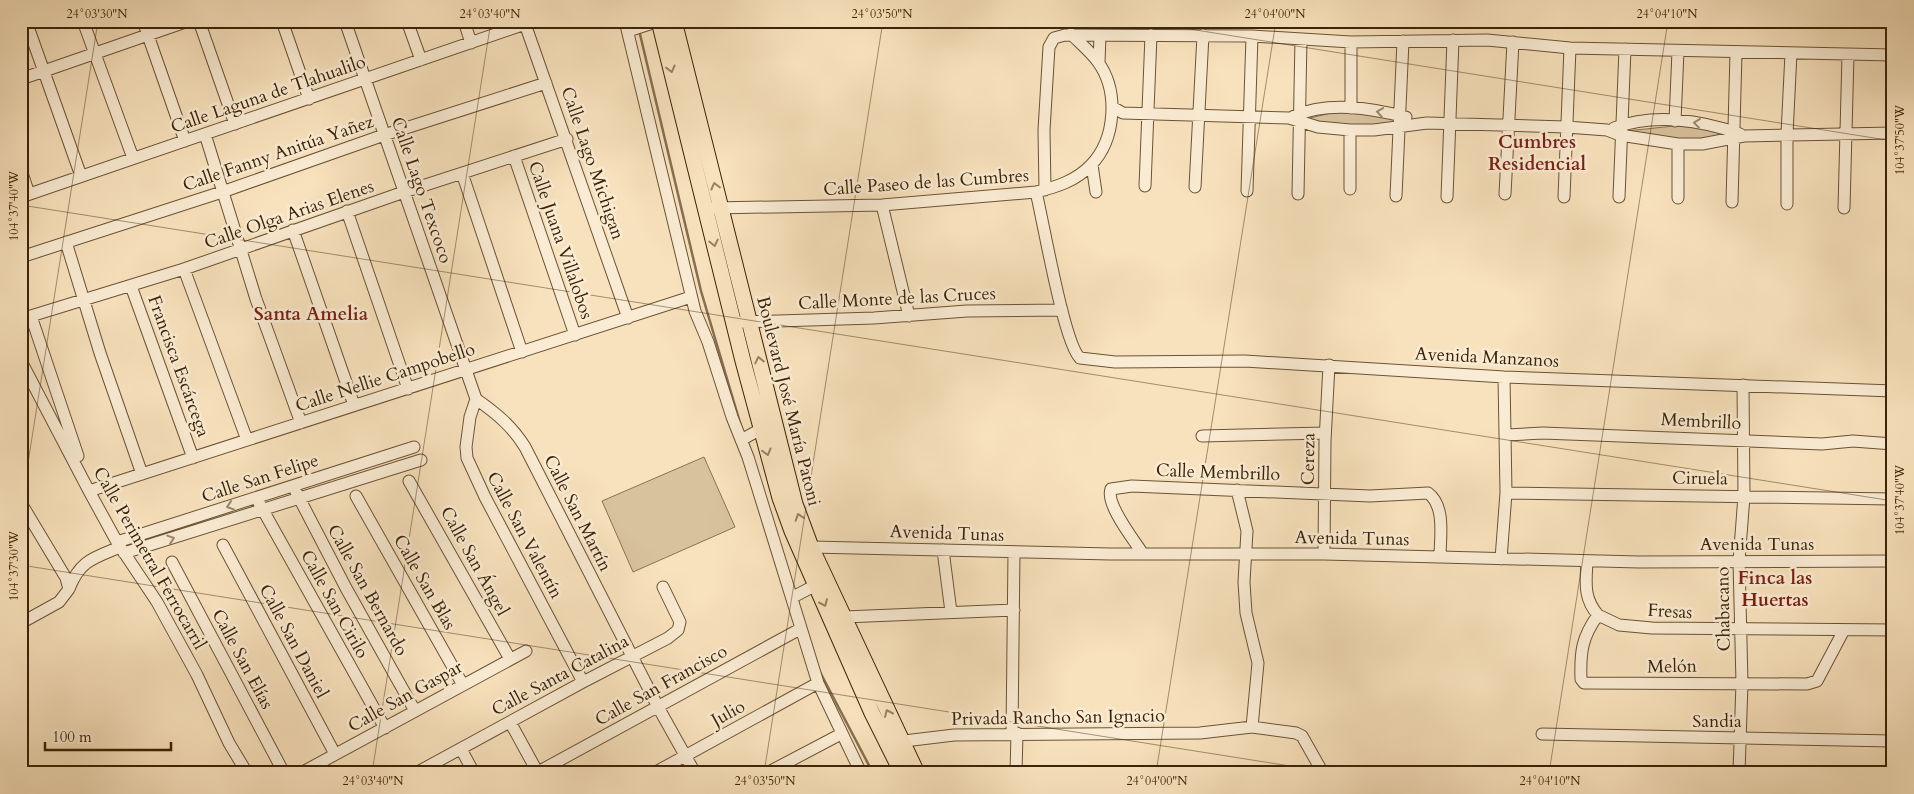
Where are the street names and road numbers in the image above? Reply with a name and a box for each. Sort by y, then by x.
street label: Calle Laguna de Tlahualilo [167,49,369,140]
street label: Calle Lago Michigan [555,83,631,244]
street label: Calle Fanny Anitúa Yañez [179,109,377,198]
street label: Calle Lago Texcoco [385,114,458,267]
street label: Calle Juana Villalobos [522,158,599,322]
street label: Calle Paseo de las Cumbres [822,163,1030,202]
street label: Calle Olga Arias Elenes [201,174,377,255]
street label: Calle Monte de las Cruces [798,281,996,316]
street label: Francisca Escárcega [141,292,216,441]
street label: Boulevard José María Patoni [750,294,827,509]
street label: Calle Nellie Campobello [292,337,478,418]
street label: Avenida Manzanos [1414,341,1560,374]
street label: Membrillo [1660,407,1742,436]
street label: Cereza [1296,432,1321,485]
street label: Calle San Felipe [199,448,322,509]
street label: Calle San Martín [537,451,618,577]
street label: Calle Membrillo [1155,458,1281,487]
street label: Calle Perimetral Ferrocarril [87,462,212,655]
street label: Ciruela [1672,466,1728,491]
street label: Calle San Valentín [481,467,569,604]
street label: Calle San Ángel [434,502,515,621]
street label: Avenida Tunas [889,519,1005,548]
street label: Calle San Bernardo [321,520,414,661]
street label: Avenida Tunas [1294,525,1410,552]
street label: Calle San Blas [387,530,462,634]
street label: Avenida Tunas [1700,532,1814,557]
street label: Calle San Cirilo [294,546,375,663]
street label: Chabacano [1710,566,1737,652]
street label: Calle San Daniel [253,580,334,703]
street label: Fresas [1647,598,1693,625]
street label: Calle San Elías [206,605,279,714]
street label: Calle Santa Catalina [487,629,633,722]
street label: Calle San Francisco [591,639,732,732]
street label: Calle San Gaspar [343,654,467,738]
street label: Melón [1647,654,1698,679]
street label: Julio [704,694,750,734]
street label: Privada Rancho San Ignacio [951,703,1165,732]
street label: Sandia [1692,709,1742,734]

